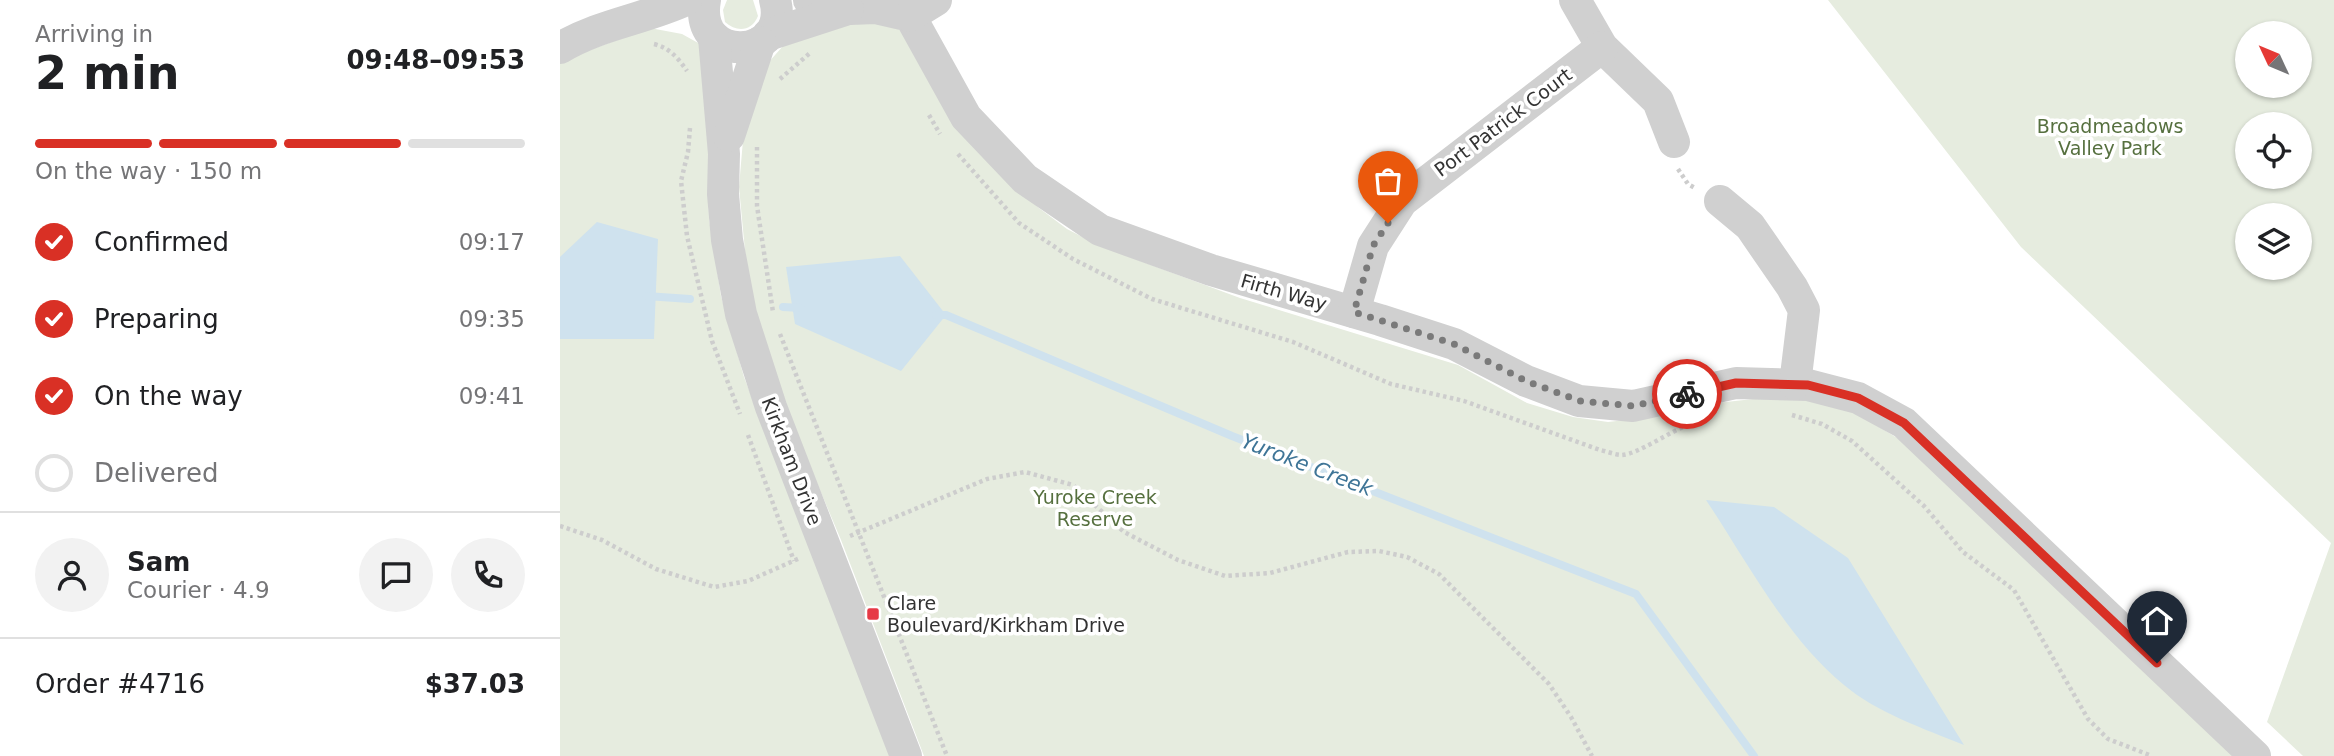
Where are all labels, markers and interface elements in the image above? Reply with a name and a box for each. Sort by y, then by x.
text: Arriving in [35,21,153,47]
north arrow [2235,21,2312,98]
map controls [2235,21,2312,280]
text: 09:48–09:53 [346,45,525,75]
text: 2 min [35,46,179,100]
street label: Port Patrick Court [1430,63,1576,181]
button: locate [2235,112,2312,189]
park label: Broadmeadows Valley Park [2037,115,2183,159]
pin [1358,151,1418,223]
text: On the way · 150 m [35,158,262,184]
icon: bag [1369,162,1407,200]
button: layers [2235,203,2312,280]
icon: check [35,223,73,261]
text: Confirmed [94,227,229,257]
text: 09:17 [459,229,525,255]
street label: Firth Way [1238,269,1330,315]
icon: check [35,300,73,338]
text: Preparing [94,304,219,334]
text: 09:35 [459,306,525,332]
courier [1652,359,1722,429]
icon: bike [1668,375,1706,413]
icon: check [35,377,73,415]
text: On the way [94,381,243,411]
text: 09:41 [459,383,525,409]
street label: Kirkham Drive [757,394,827,528]
water label: Yuroke Creek [1238,429,1377,501]
text: Delivered [94,458,218,488]
park label: Yuroke Creek Reserve [1032,486,1157,530]
button: person [35,538,109,612]
button: chat [359,538,433,612]
button: phone [451,538,525,612]
text: Sam [127,547,190,577]
text: Courier · 4.9 [127,577,270,603]
pin [2127,591,2187,663]
place label: Clare Boulevard/Kirkham Drive [887,592,1125,636]
icon: home [2138,602,2176,640]
marker: Clare Boulevard/Kirkham Drive [865,606,881,622]
text: Order #4716 [35,669,205,699]
text: $37.03 [425,669,525,699]

